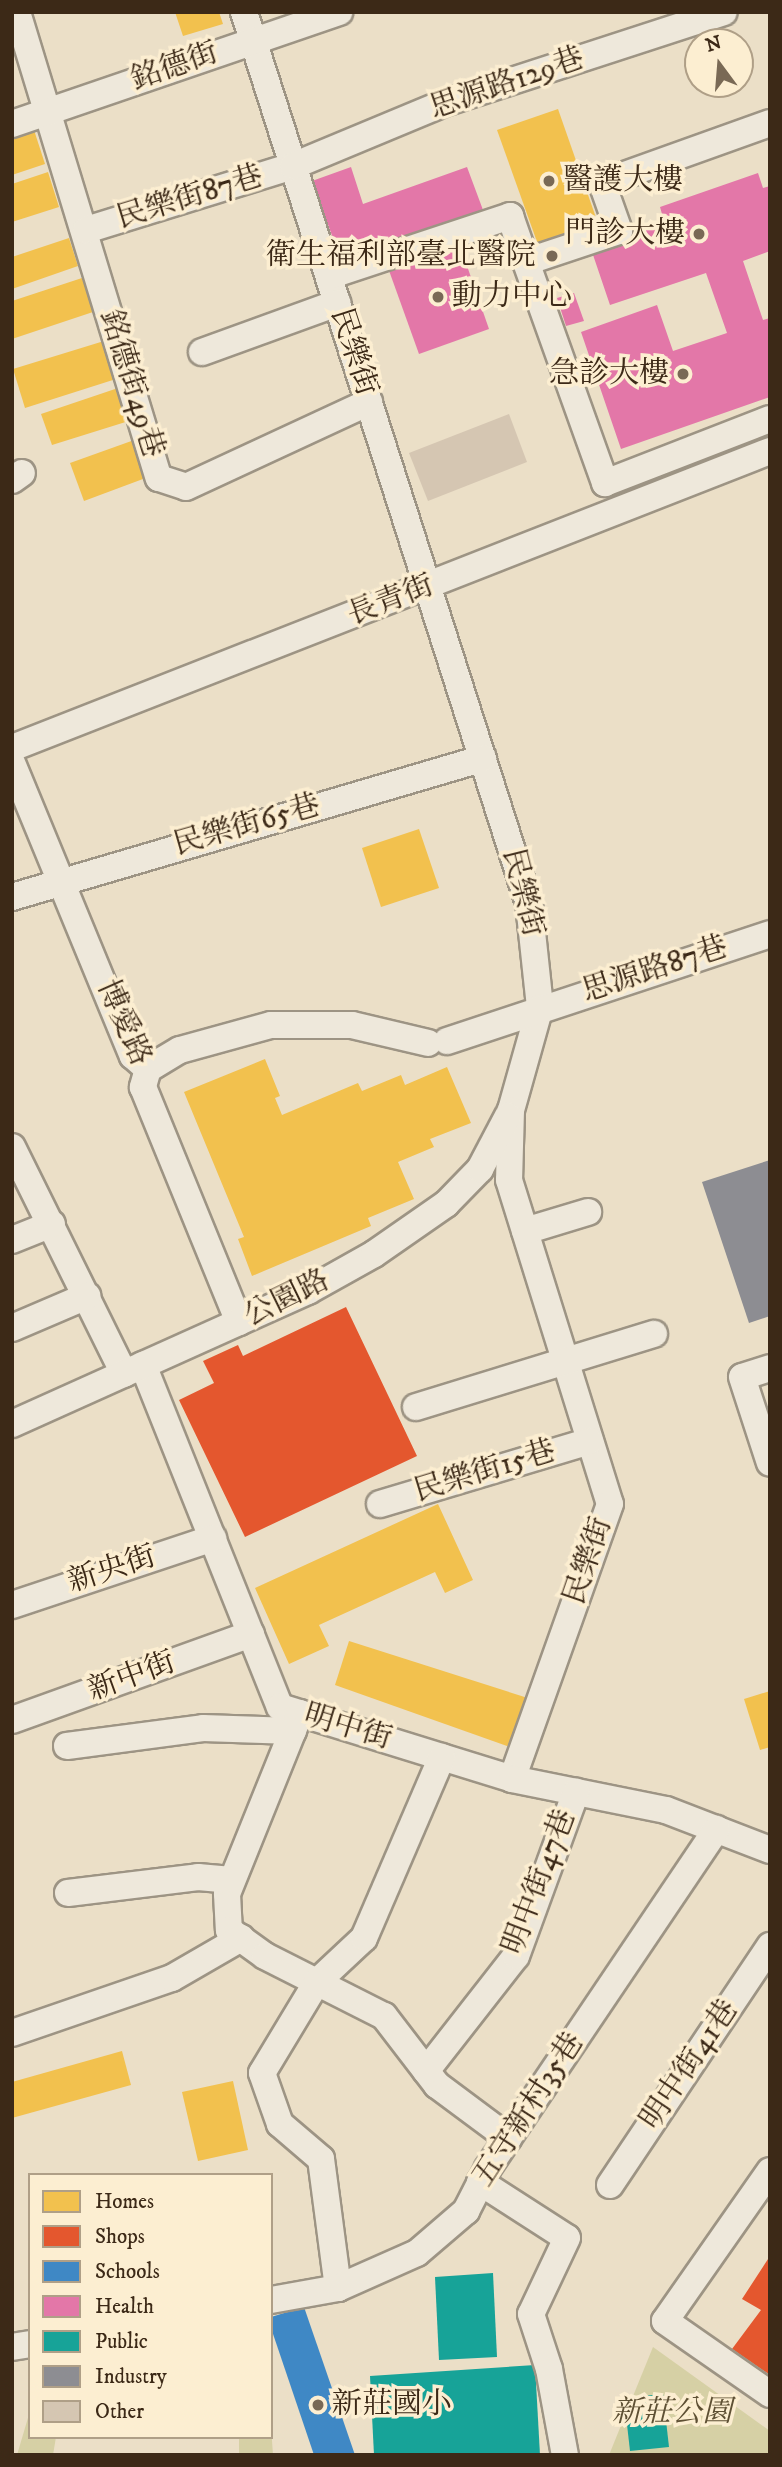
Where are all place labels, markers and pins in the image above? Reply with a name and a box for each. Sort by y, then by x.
place label: 醫護大樓 [563,163,683,199]
marker: 醫護大樓 [541,173,557,189]
place label: 門診大樓 [565,216,685,252]
marker: 門診大樓 [691,226,707,242]
place label: 衛生福利部臺北醫院 [266,238,536,274]
marker: 衛生福利部臺北醫院 [542,246,562,266]
place label: 動力中心 [452,279,572,315]
marker: 動力中心 [430,289,446,305]
place label: 急診大樓 [549,356,669,392]
marker: 急診大樓 [675,366,691,382]
place label: 新莊國小 [332,2387,452,2423]
marker: 新莊國小 [310,2397,326,2413]

